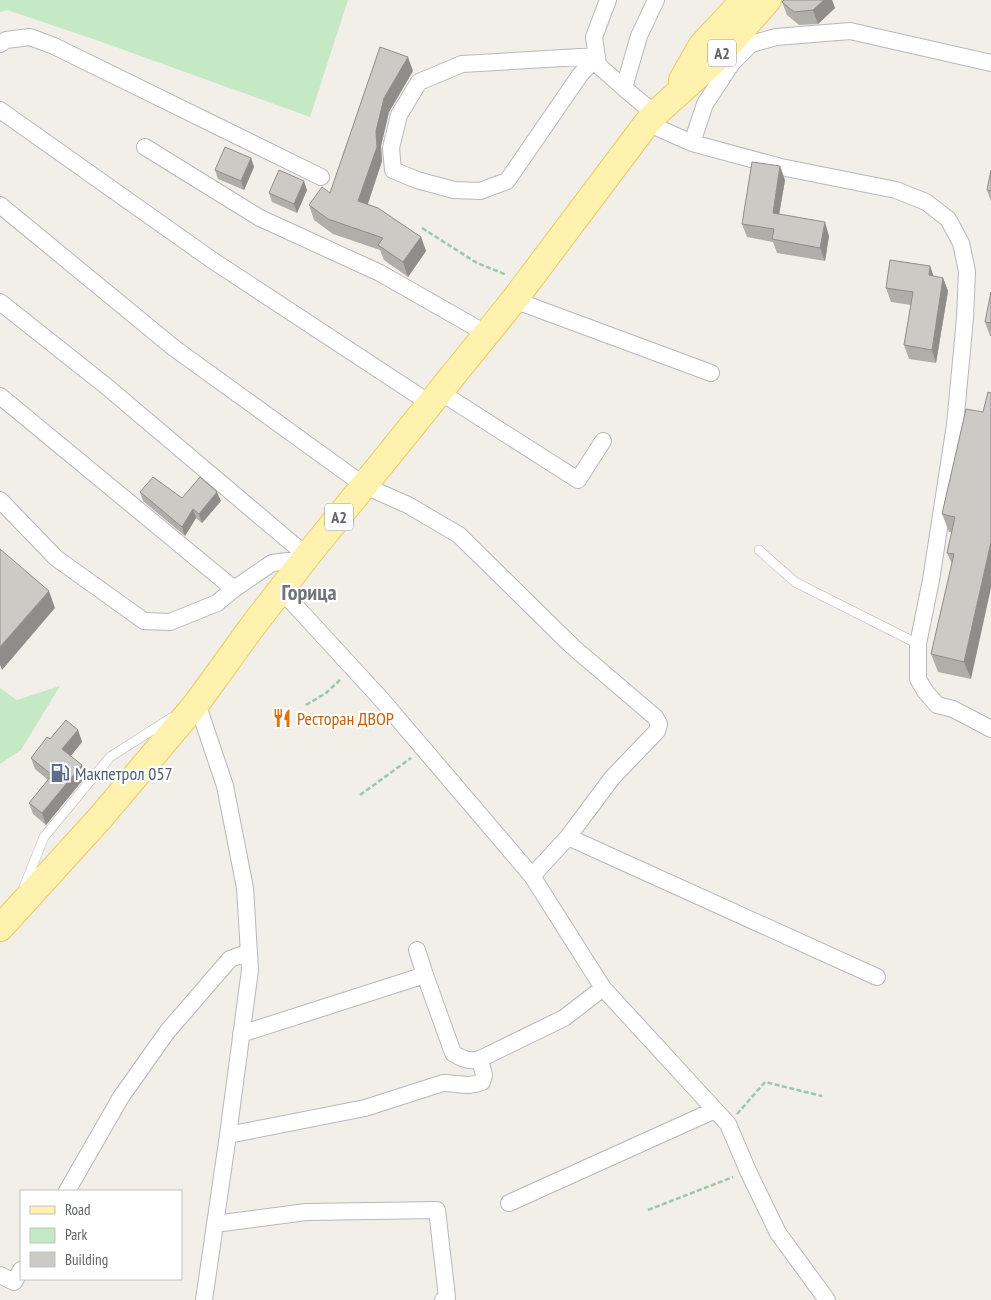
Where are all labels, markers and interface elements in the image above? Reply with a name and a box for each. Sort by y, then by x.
road number: A2 [708,40,736,66]
road number: A2 [325,504,353,530]
district label: Горица [281,578,337,606]
restaurant icon: Ресторан ДВОР [271,707,293,729]
place label: Ресторан ДВОР [297,707,394,730]
fuel station icon: Макпетрол 057 [49,762,71,784]
place label: Макпетрол 057 [75,762,173,785]
legend [20,1190,182,1280]
text: Road [65,1200,91,1219]
text: Park [65,1225,87,1244]
text: Building [65,1250,108,1269]

